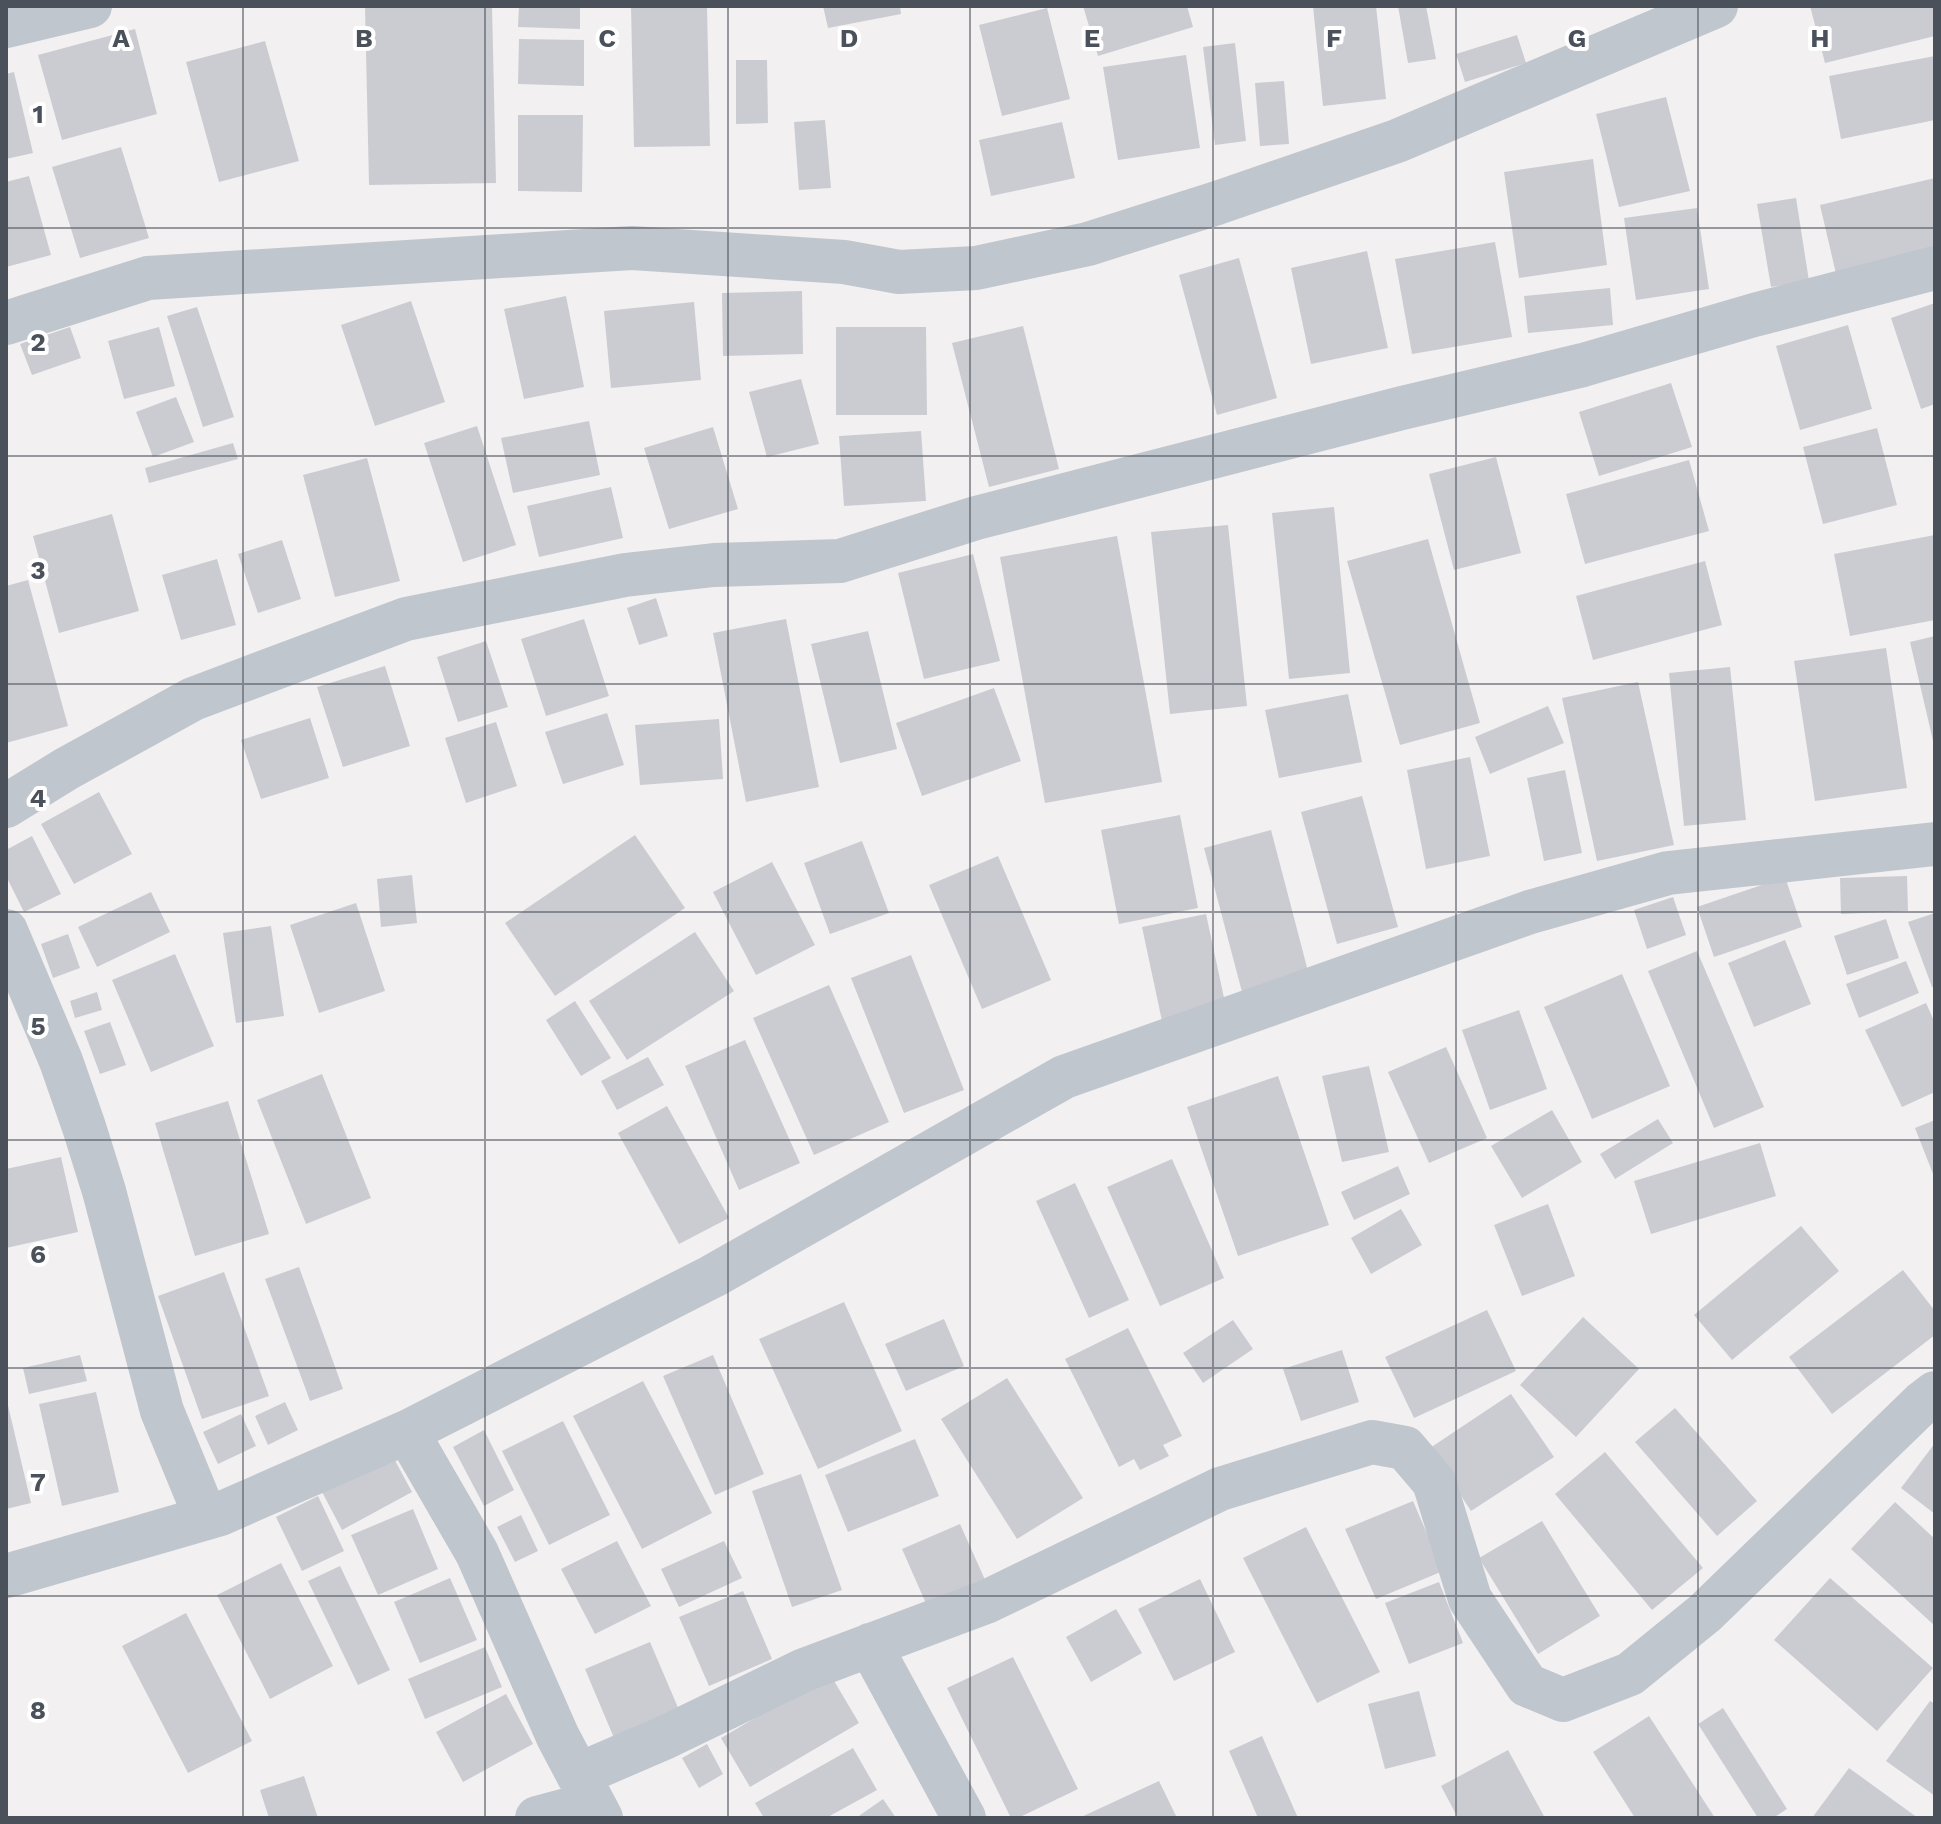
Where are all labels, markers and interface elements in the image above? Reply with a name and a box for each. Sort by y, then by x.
text: A [112,23,130,53]
text: B [355,23,373,53]
text: C [598,23,616,53]
text: D [840,23,858,53]
text: E [1084,23,1100,53]
text: F [1326,23,1342,53]
text: G [1568,23,1586,53]
text: H [1810,23,1830,53]
text: 1 [32,99,44,129]
text: 2 [30,327,46,357]
text: 3 [30,555,46,585]
text: 4 [30,783,47,813]
text: 5 [30,1011,46,1041]
text: 6 [30,1239,46,1269]
text: 7 [30,1467,46,1497]
text: 8 [30,1695,46,1725]

